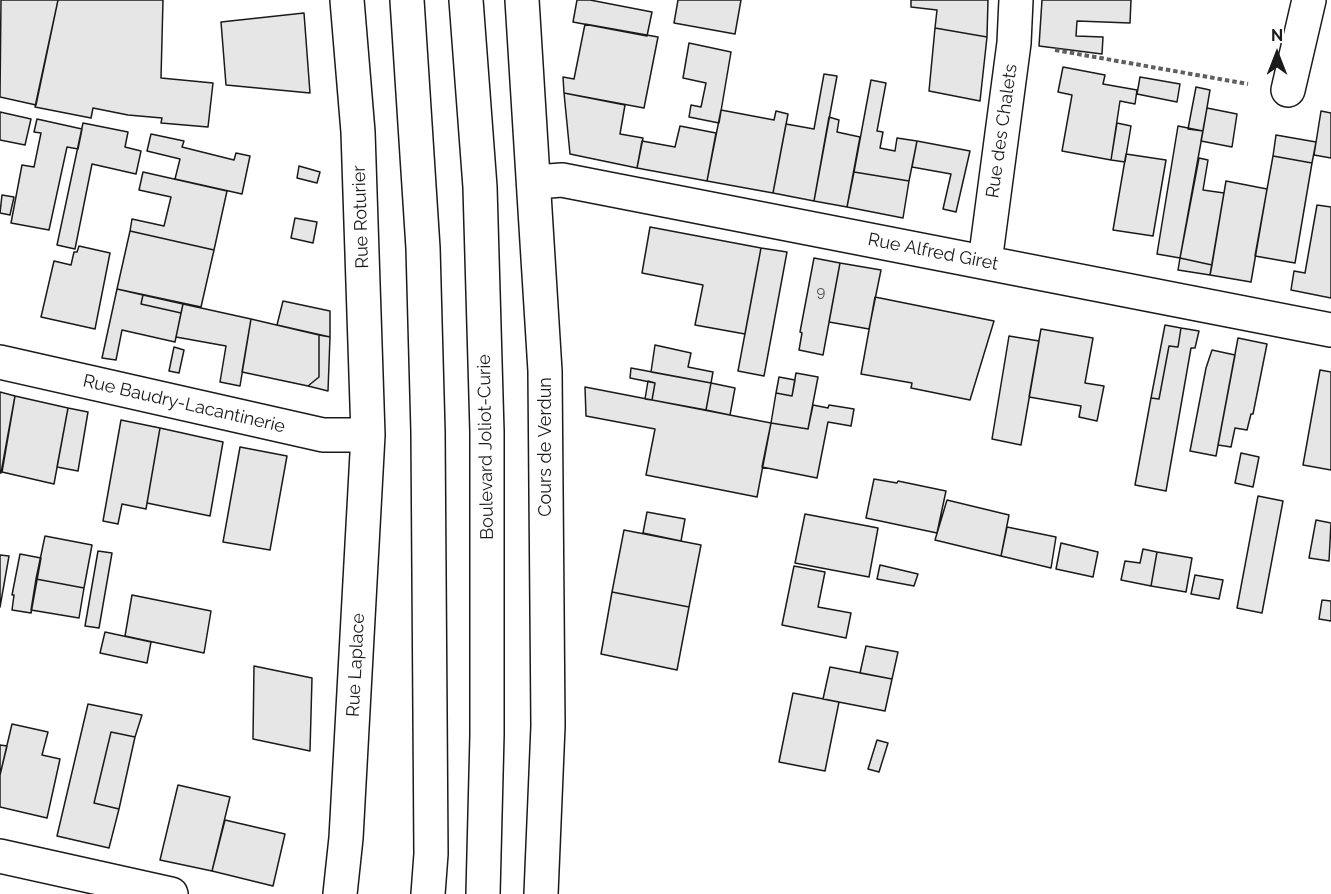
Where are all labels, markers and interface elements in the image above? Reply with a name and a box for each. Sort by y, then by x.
north arrow [1247,24,1307,84]
text: N [1271,26,1283,45]
street label: Rue des Chalets [982,63,1022,199]
street label: Rue Roturier [348,165,374,269]
street label: Rue Alfred Giret [866,229,1000,275]
house number: 9 [817,283,825,301]
street label: Boulevard Joliot-Curie [474,354,498,540]
street label: Rue Baudry-Lacantinerie [81,370,287,438]
street label: Cours de Verdun [535,377,557,517]
street label: Rue Laplace [342,613,370,717]

